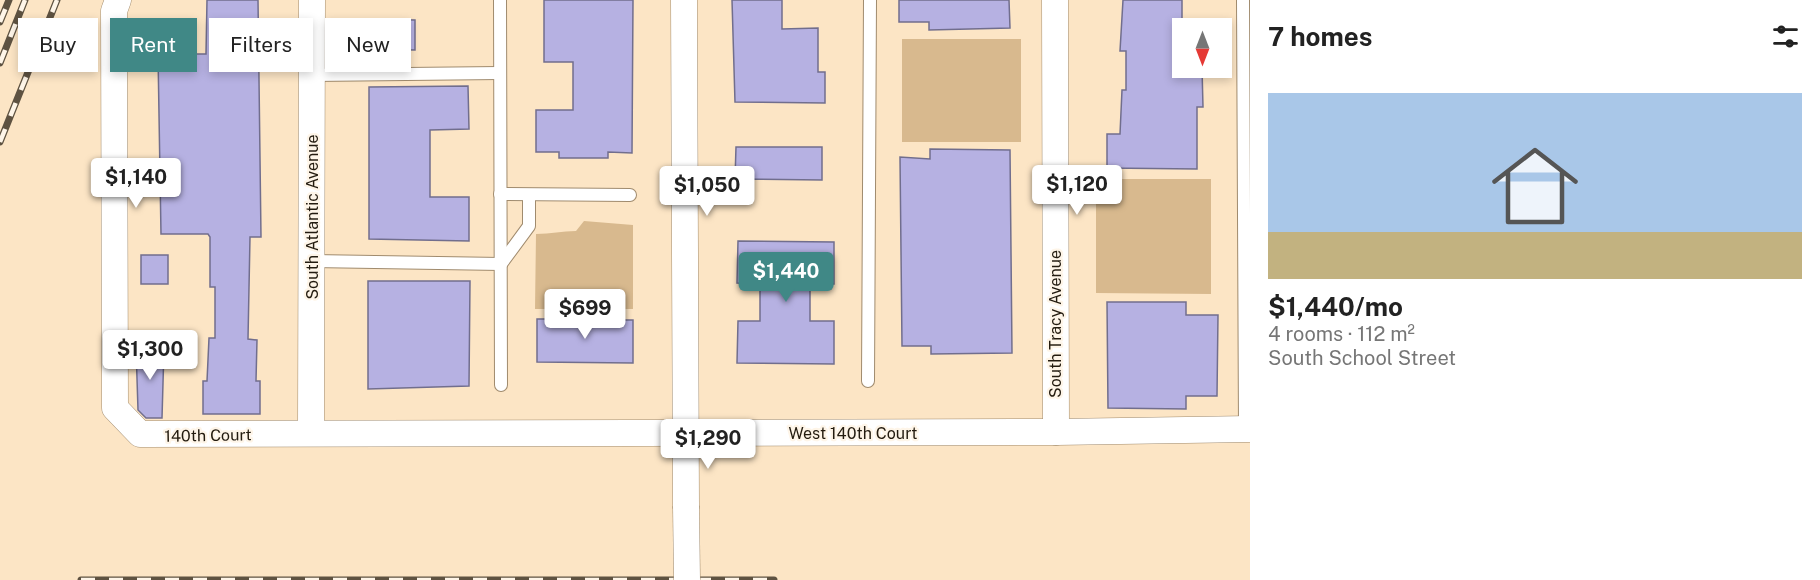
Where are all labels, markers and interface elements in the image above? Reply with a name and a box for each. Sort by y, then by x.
chip: Buy [18,18,98,72]
chip: Rent [110,18,197,72]
chip: Filters [209,18,313,72]
chip: New [325,18,411,72]
north arrow [1172,18,1232,78]
map controls [1172,18,1232,78]
icon: filters [1769,20,1802,53]
text: 7 homes [1268,21,1372,52]
icon: home [1481,132,1589,240]
street label: South Atlantic Avenue [303,134,322,300]
pin: $1,140 [87,158,185,209]
text: $1,140 [105,165,167,189]
pin: $1,120 [1028,165,1126,216]
pin: $1,050 [658,166,756,217]
text: $1,120 [1046,172,1108,196]
text: $1,050 [674,173,741,197]
street label: South Tracy Avenue [1046,250,1065,398]
pin: $1,440 [737,252,835,303]
text: $1,440 [753,259,819,283]
pin: $699 [549,289,621,340]
text: $1,440/mo [1268,291,1403,322]
text: $699 [558,296,612,320]
text: 4 rooms · 112 m² [1268,322,1415,346]
pin: $1,300 [101,330,199,381]
text: $1,300 [117,337,183,361]
text: South School Street [1268,346,1456,370]
pin: $1,290 [659,419,757,470]
street label: West 140th Court [789,424,917,443]
street label: 140th Court [164,425,252,446]
text: $1,290 [675,426,741,450]

